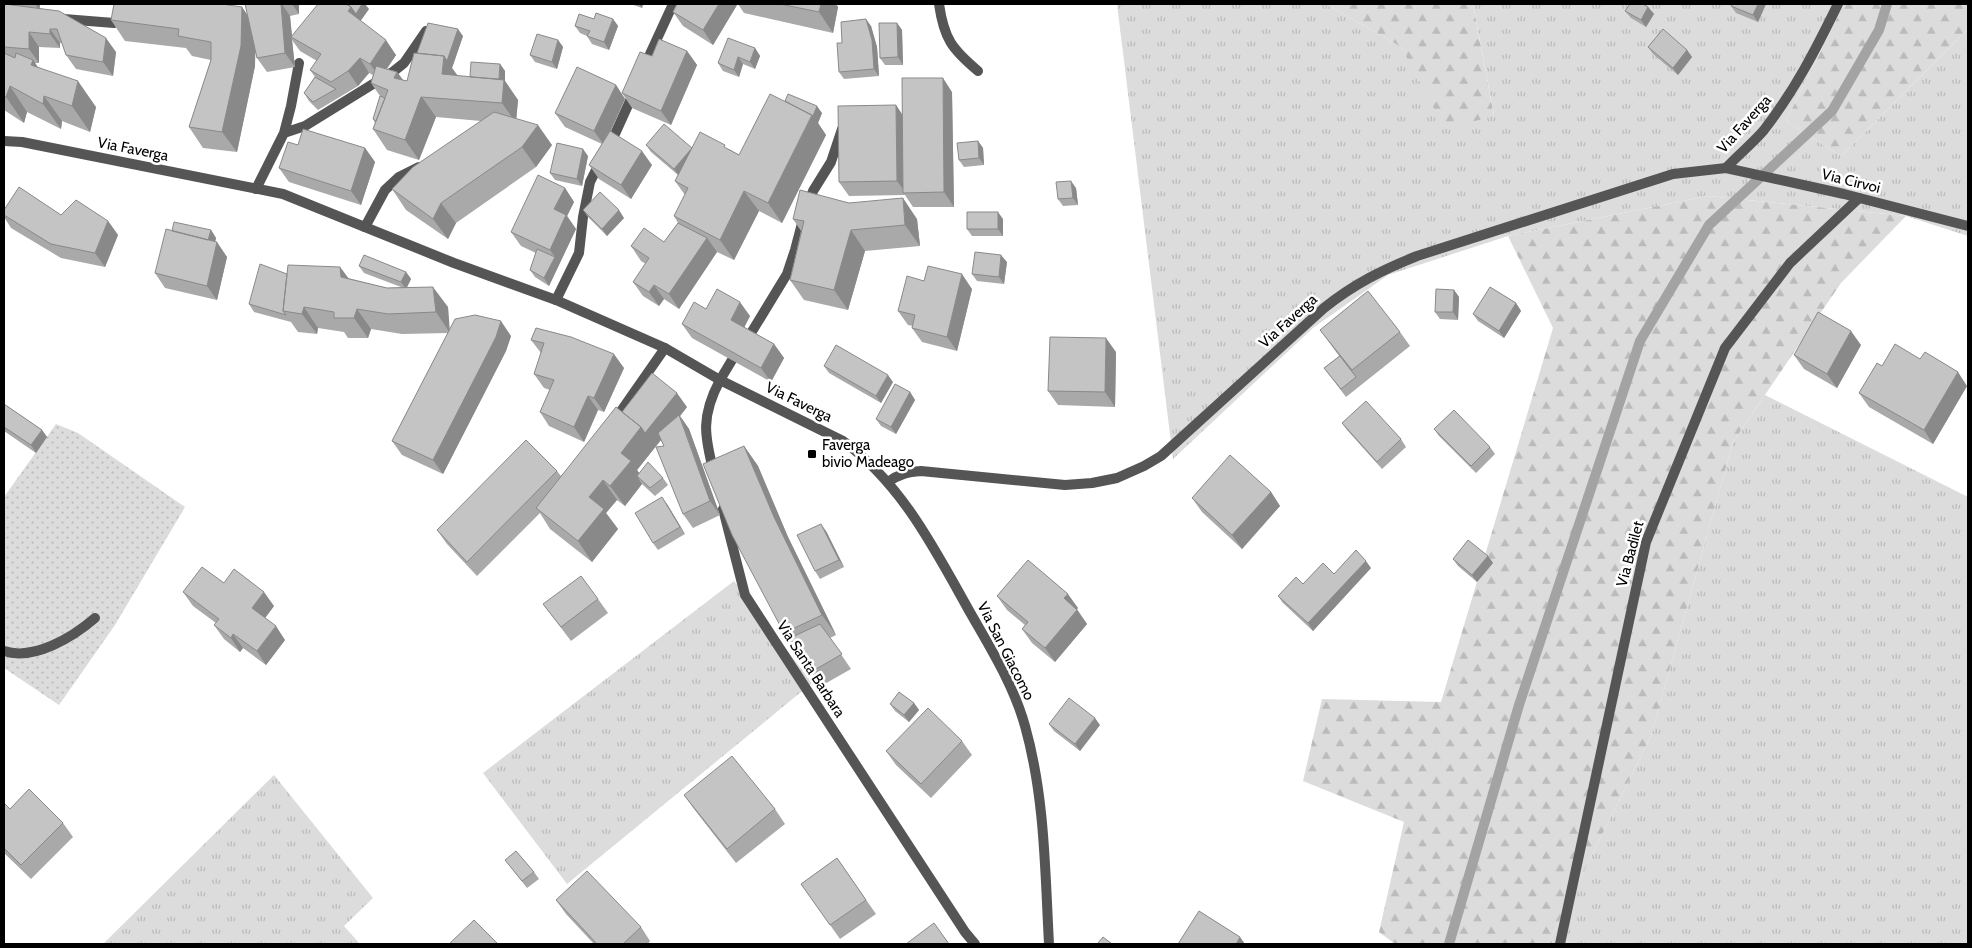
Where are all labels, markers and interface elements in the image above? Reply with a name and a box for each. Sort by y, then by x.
street label: Via Faverga [1713,91,1775,157]
street label: Via Faverga [96,133,171,165]
street label: Via Cirvoi [1820,165,1882,197]
street label: Via Faverga [1255,290,1321,352]
street label: Via Faverga [763,378,836,426]
place label: Faverga bivio Madeago [822,436,914,471]
marker: Faverga bivio Madeago [806,448,818,460]
street label: Via Badilet [1613,519,1647,589]
street label: Via San Giacomo [973,599,1039,703]
street label: Via Santa Barbara [773,617,849,721]

